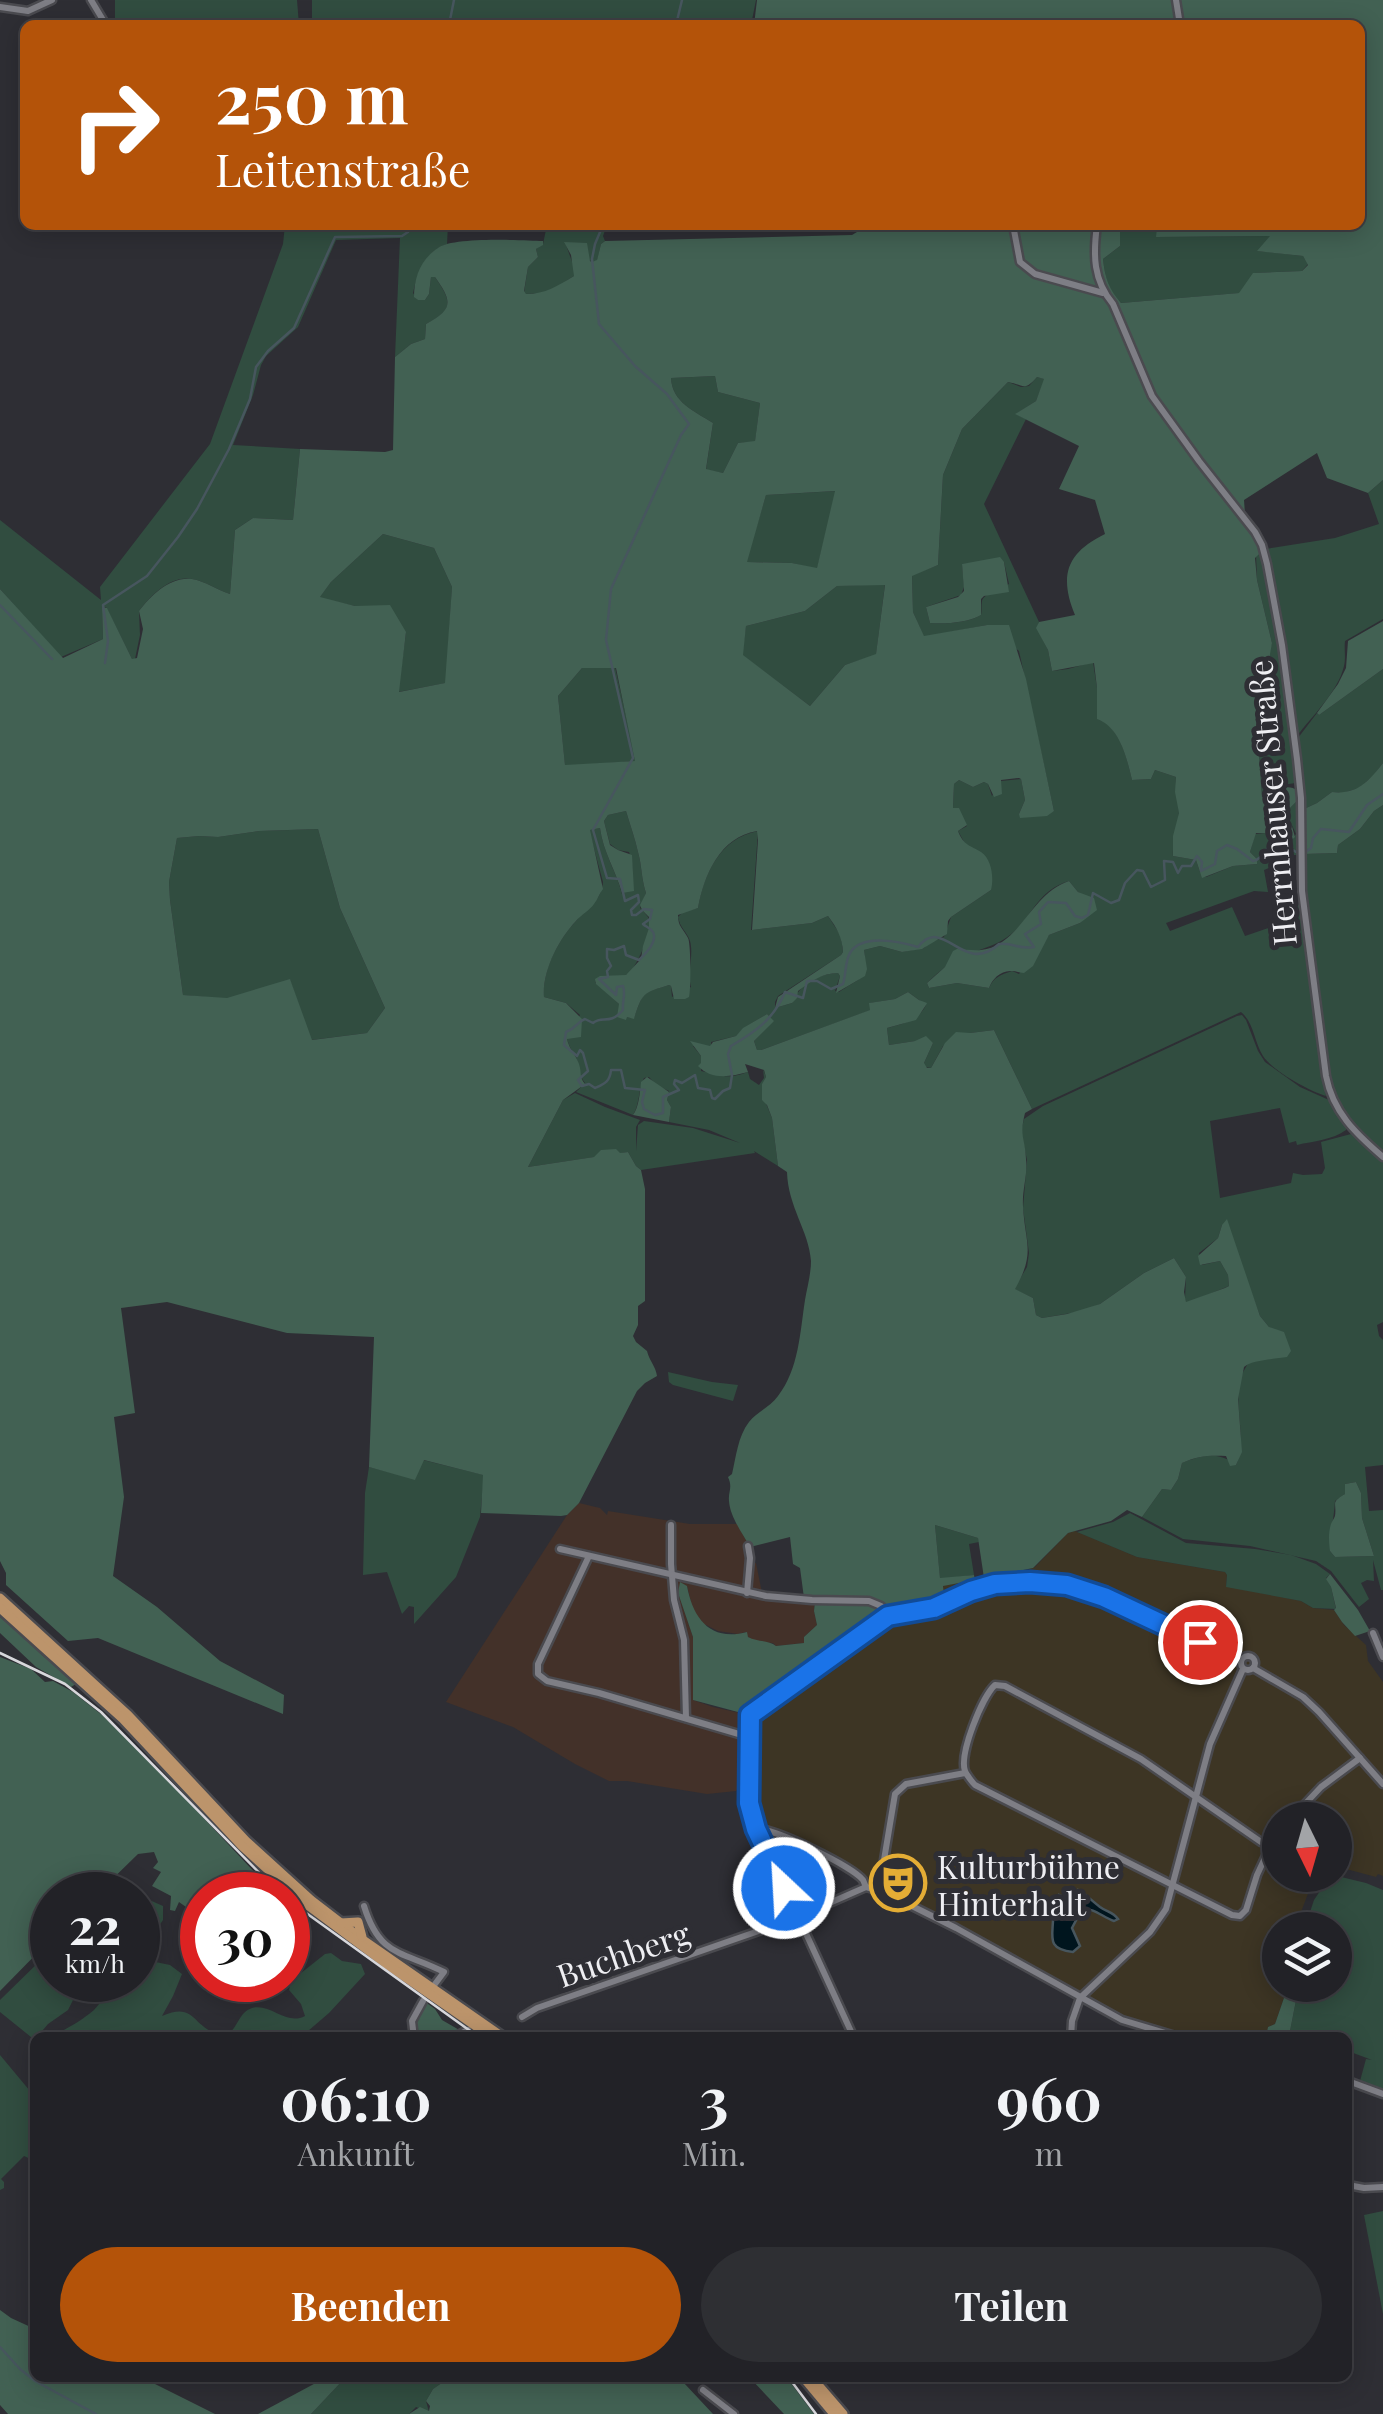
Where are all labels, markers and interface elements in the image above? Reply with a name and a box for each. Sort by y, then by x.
text: 250 m [215,48,409,142]
icon: right [50,60,180,190]
text: Leitenstraße [215,138,471,198]
street label: Herrnhauser Straße [1237,658,1305,948]
pin [1158,1600,1243,1685]
icon: arrive [1173,1615,1228,1670]
north arrow [1262,1802,1352,1892]
map controls [1262,1802,1352,2002]
position arrow [732,1836,836,1940]
place label: Kulturbühne Hinterhalt [937,1844,1120,1924]
theatre icon: Kulturbühne Hinterhalt [868,1853,928,1913]
speed limit sign: 30 [180,1872,310,2002]
text: 22 [69,1891,121,1958]
street label: Buchberg [551,1910,695,1996]
button: layers [1262,1912,1352,2002]
text: km/h [65,1946,125,1979]
text: 06:10 [280,2056,432,2136]
text: 3 [699,2056,729,2136]
text: 960 [996,2056,1102,2136]
text: Ankunft [298,2131,414,2174]
text: Min. [682,2131,746,2174]
text: m [1035,2131,1063,2174]
button: Beenden [60,2247,681,2362]
button: Teilen [701,2247,1322,2362]

